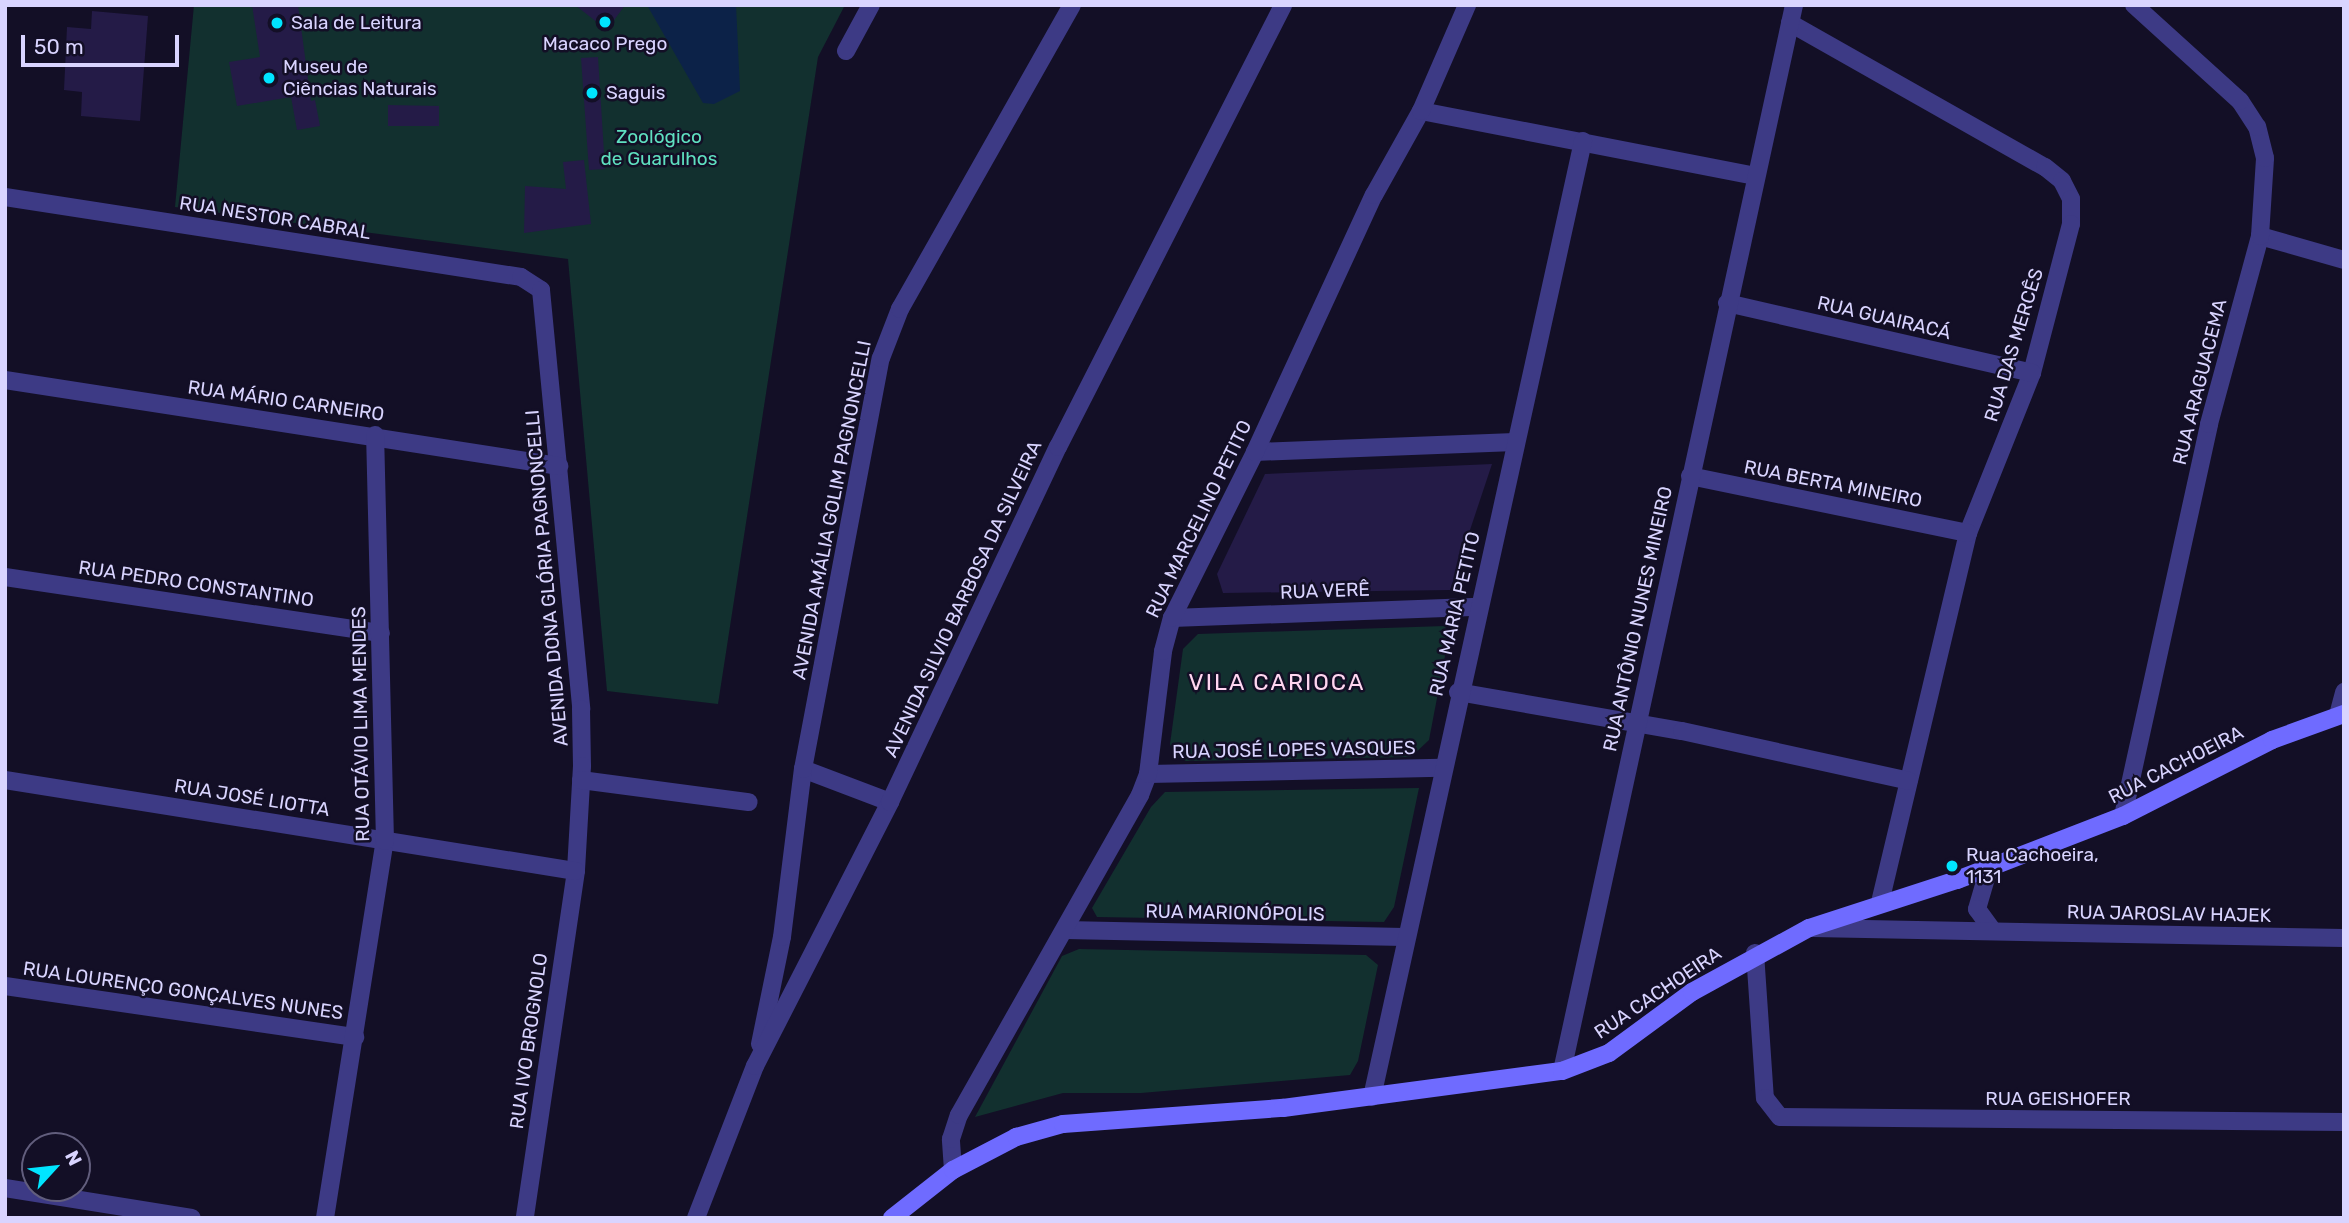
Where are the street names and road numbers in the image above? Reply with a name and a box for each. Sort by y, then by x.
street label: RUA NESTOR CABRAL [178,192,372,244]
street label: RUA DAS MERCÊS [1980,265,2048,425]
street label: RUA GUAIRACÁ [1815,291,1953,345]
street label: RUA ARAGUACEMA [2168,296,2232,468]
street label: AVENIDA AMÁLIA GOLIM PAGNONCELLI [788,338,876,682]
street label: RUA MÁRIO CARNEIRO [186,376,386,426]
street label: AVENIDA DONA GLÓRIA PAGNONCELLI [521,408,573,748]
street label: RUA MARCELINO PETITO [1141,416,1257,622]
street label: AVENIDA SILVIO BARBOSA DA SILVEIRA [879,436,1047,762]
street label: RUA BERTA MINEIRO [1742,455,1924,513]
street label: RUA ANTÔNIO NUNES MINEIRO [1599,484,1677,754]
street label: RUA MARIA PETITO [1425,529,1485,699]
street label: RUA PEDRO CONSTANTINO [77,556,315,612]
street label: RUA VERÊ [1279,578,1371,604]
street label: RUA OTÁVIO LIMA MENDES [348,606,374,842]
street label: RUA CACHOEIRA [2105,721,2247,809]
street label: RUA JOSÉ LOPES VASQUES [1171,736,1417,764]
street label: RUA JOSÉ LIOTTA [172,774,332,822]
street label: RUA MARIONÓPOLIS [1145,900,1325,926]
street label: RUA JAROSLAV HAJEK [2066,901,2272,927]
street label: RUA CACHOEIRA [1590,942,1726,1044]
street label: RUA IVO BROGNOLO [505,951,553,1131]
street label: RUA LOURENÇO GONÇALVES NUNES [21,957,345,1025]
street label: RUA GEISHOFER [1985,1088,2131,1110]

